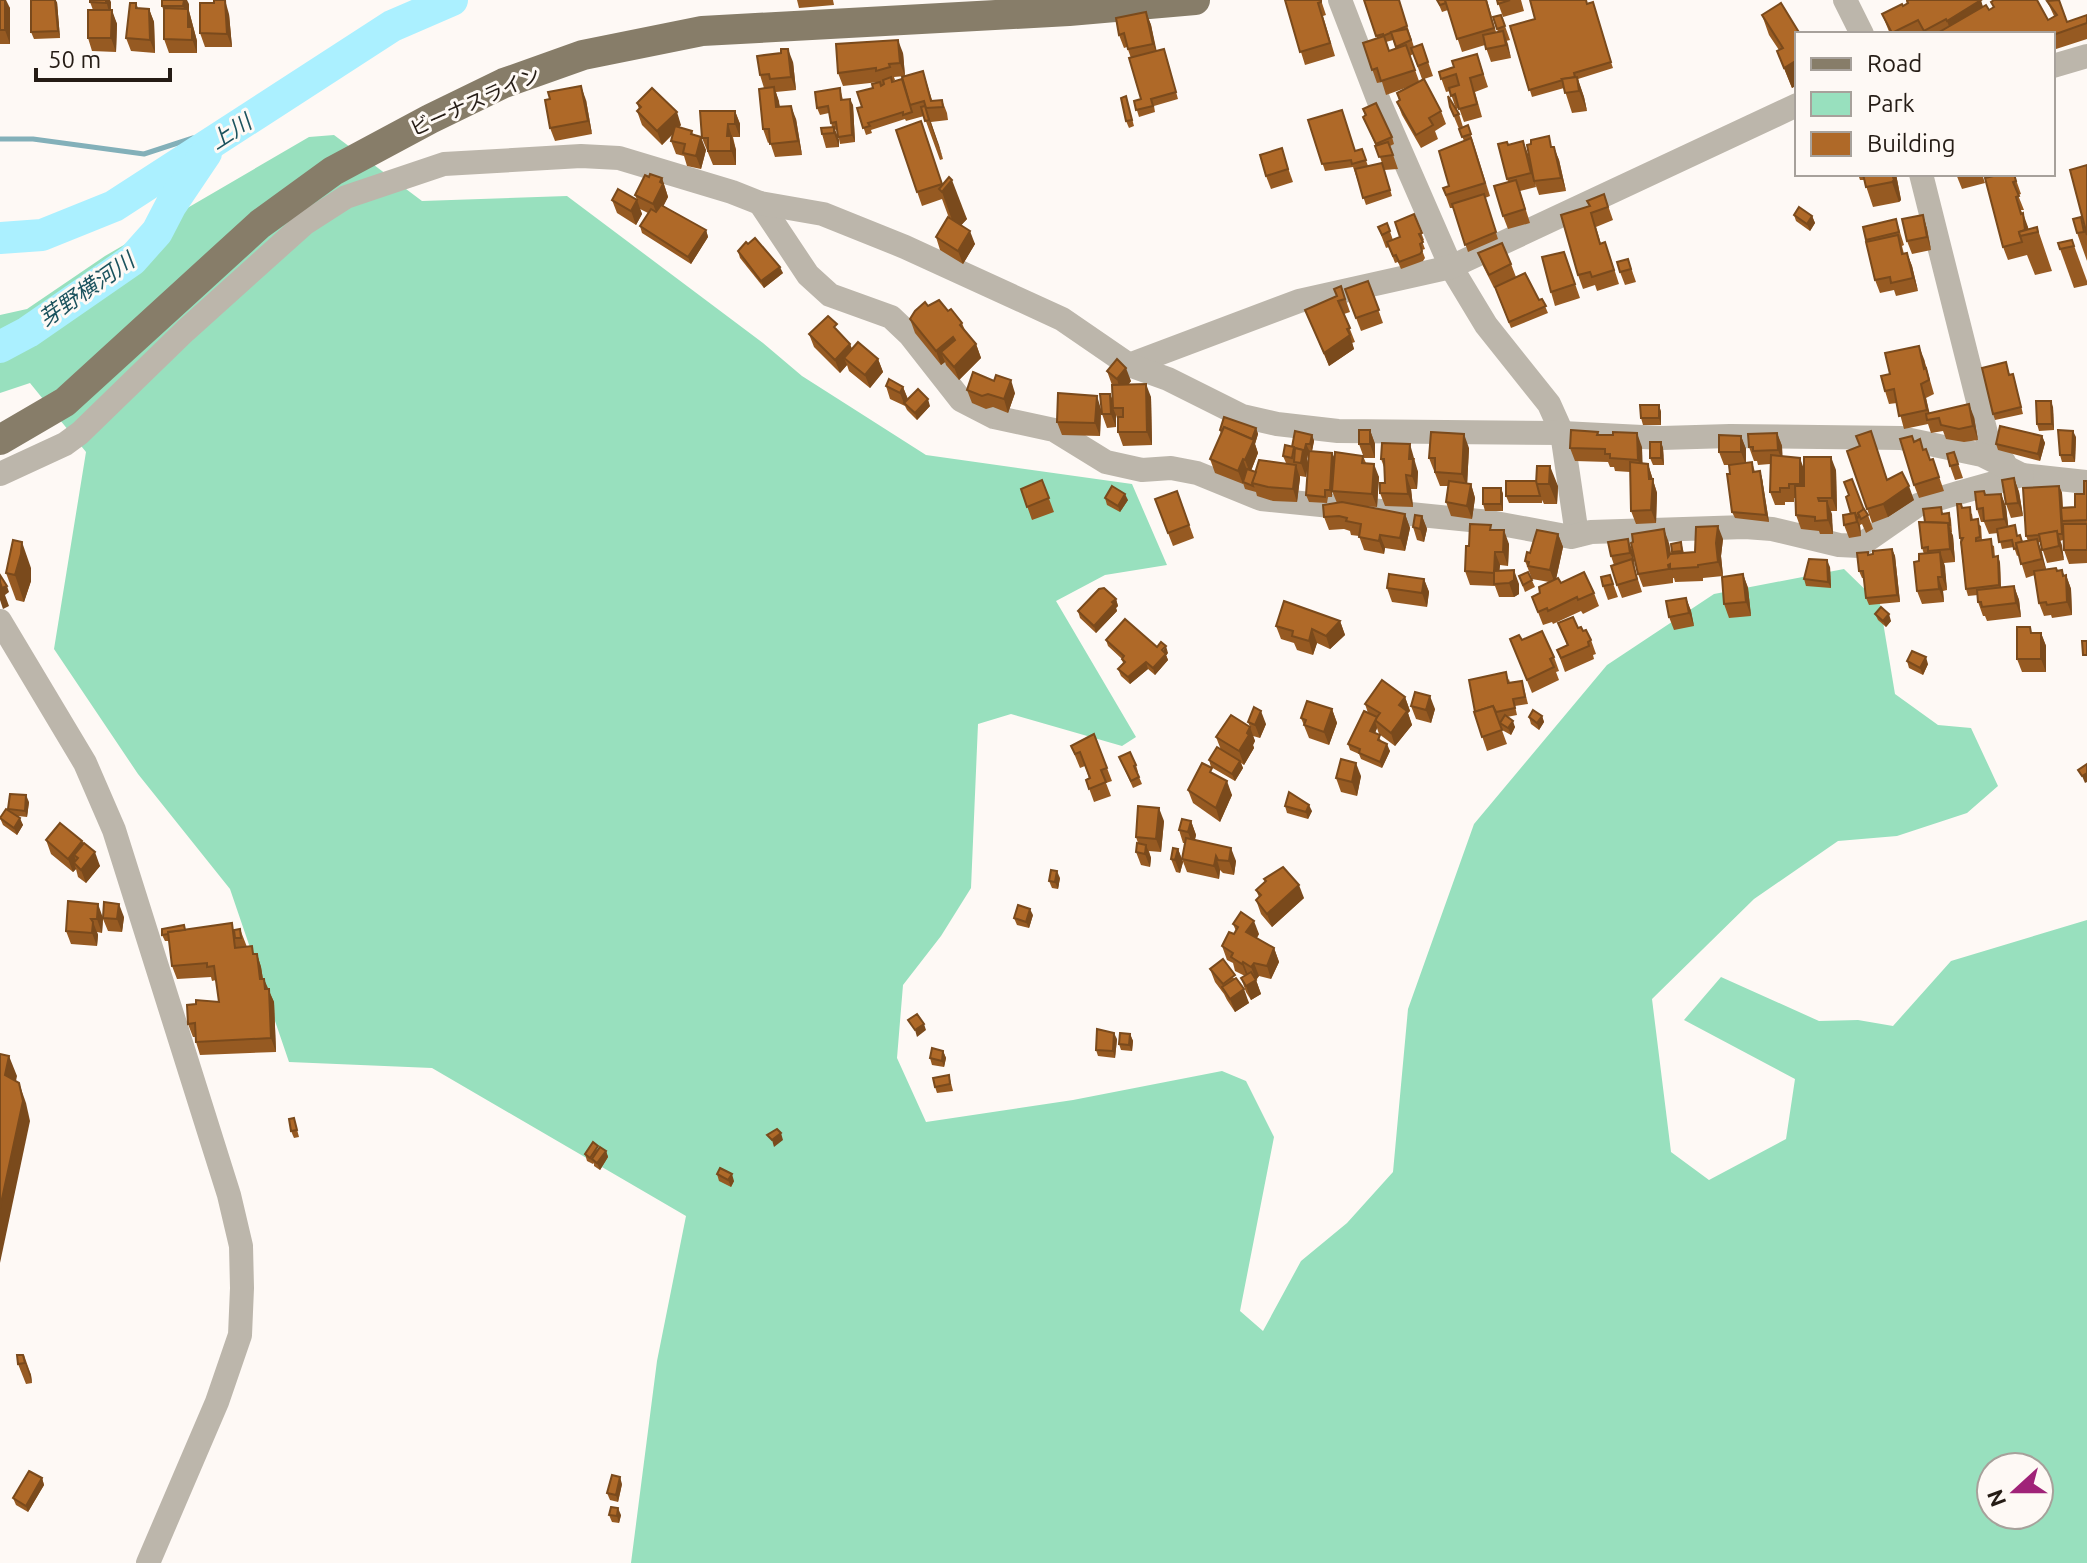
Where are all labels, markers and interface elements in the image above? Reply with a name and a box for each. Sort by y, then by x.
scale bar [36,32,170,82]
legend [1795,32,2055,176]
text: 50 m [48,46,101,73]
text: Road [1867,50,1922,77]
street label: ビーナスライン [406,62,544,140]
text: Park [1867,90,1915,117]
water label: 上川 [205,107,257,153]
text: Building [1867,130,1955,157]
water label: 芽野横河川 [34,246,140,331]
north arrow [1975,1451,2055,1531]
text: N [1981,1486,2010,1510]

